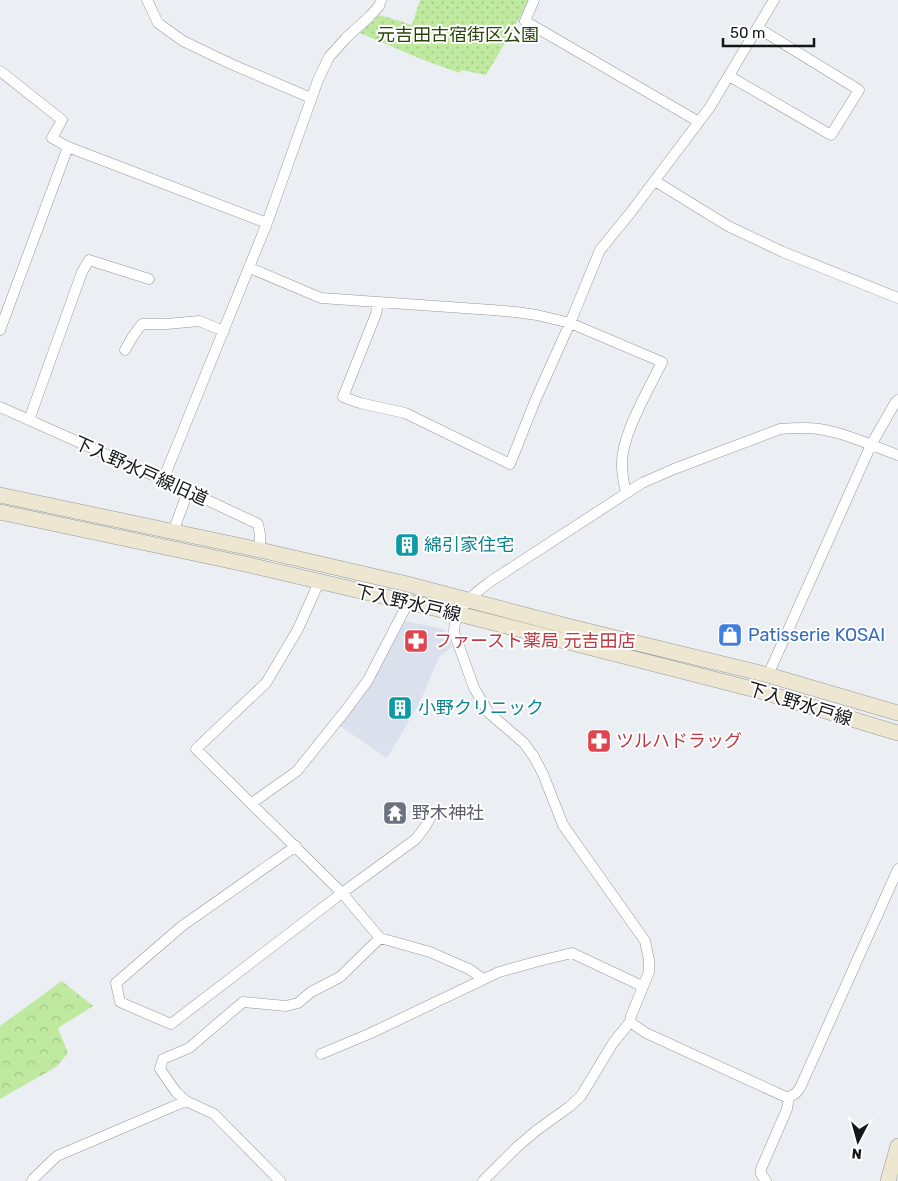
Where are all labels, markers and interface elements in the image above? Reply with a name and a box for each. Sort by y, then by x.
scale bar [723,15,814,47]
park label: 元吉田古宿街区公園 [377,24,539,46]
text: 50 m [730,24,765,42]
street label: 下入野水戸線旧道 [71,432,211,510]
building icon: 綿引家住宅 [394,532,420,558]
place label: 綿引家住宅 [424,534,514,556]
street label: 下入野水戸線 [353,580,463,626]
shop icon: Patisserie KOSAI [717,622,743,648]
place label: Patisserie KOSAI [748,624,885,646]
pharmacy icon: ファースト薬局 元吉田店 [403,628,429,654]
place label: ファースト薬局 元吉田店 [434,630,636,652]
street label: 下入野水戸線 [745,678,855,730]
building icon: 小野クリニック [387,695,413,721]
place label: 小野クリニック [418,697,544,719]
pharmacy icon: ツルハドラッグ [586,728,612,754]
place label: ツルハドラッグ [616,730,742,752]
temple icon: 野木神社 [382,800,408,826]
place label: 野木神社 [412,802,484,824]
north arrow [833,1116,883,1166]
text: N [851,1144,863,1162]

